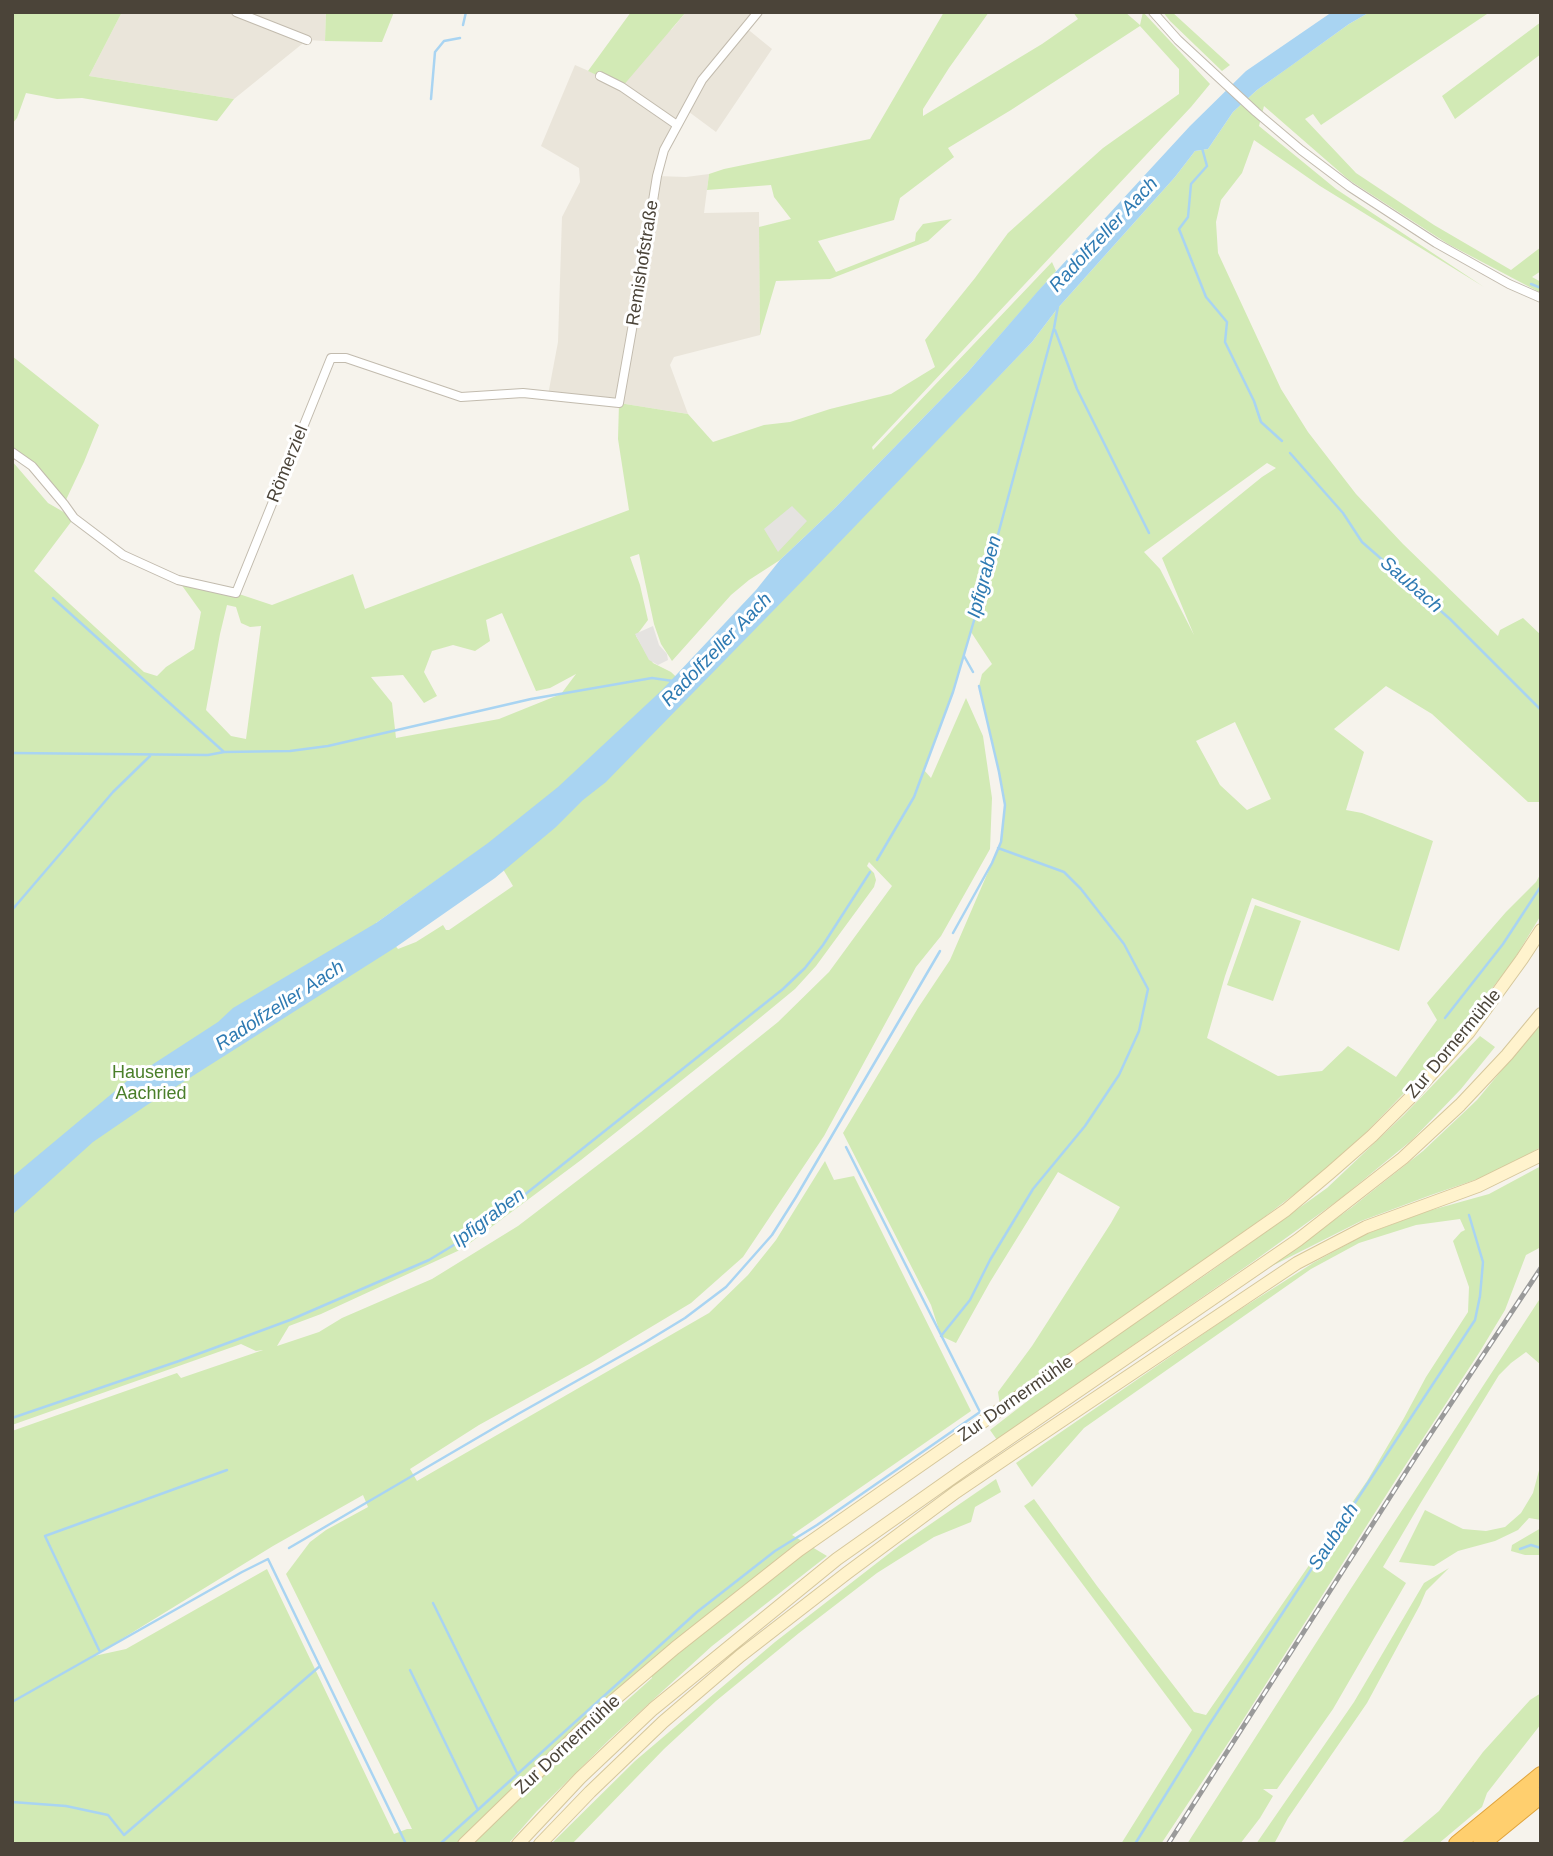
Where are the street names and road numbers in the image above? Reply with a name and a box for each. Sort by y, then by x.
street label: Remishofstraße [622,199,664,327]
street label: Römerziel [263,422,313,506]
street label: Zur Dornermühle [1402,985,1506,1103]
street label: Zur Dornermühle [954,1351,1078,1447]
street label: Zur Dornermühle [511,1691,625,1799]

